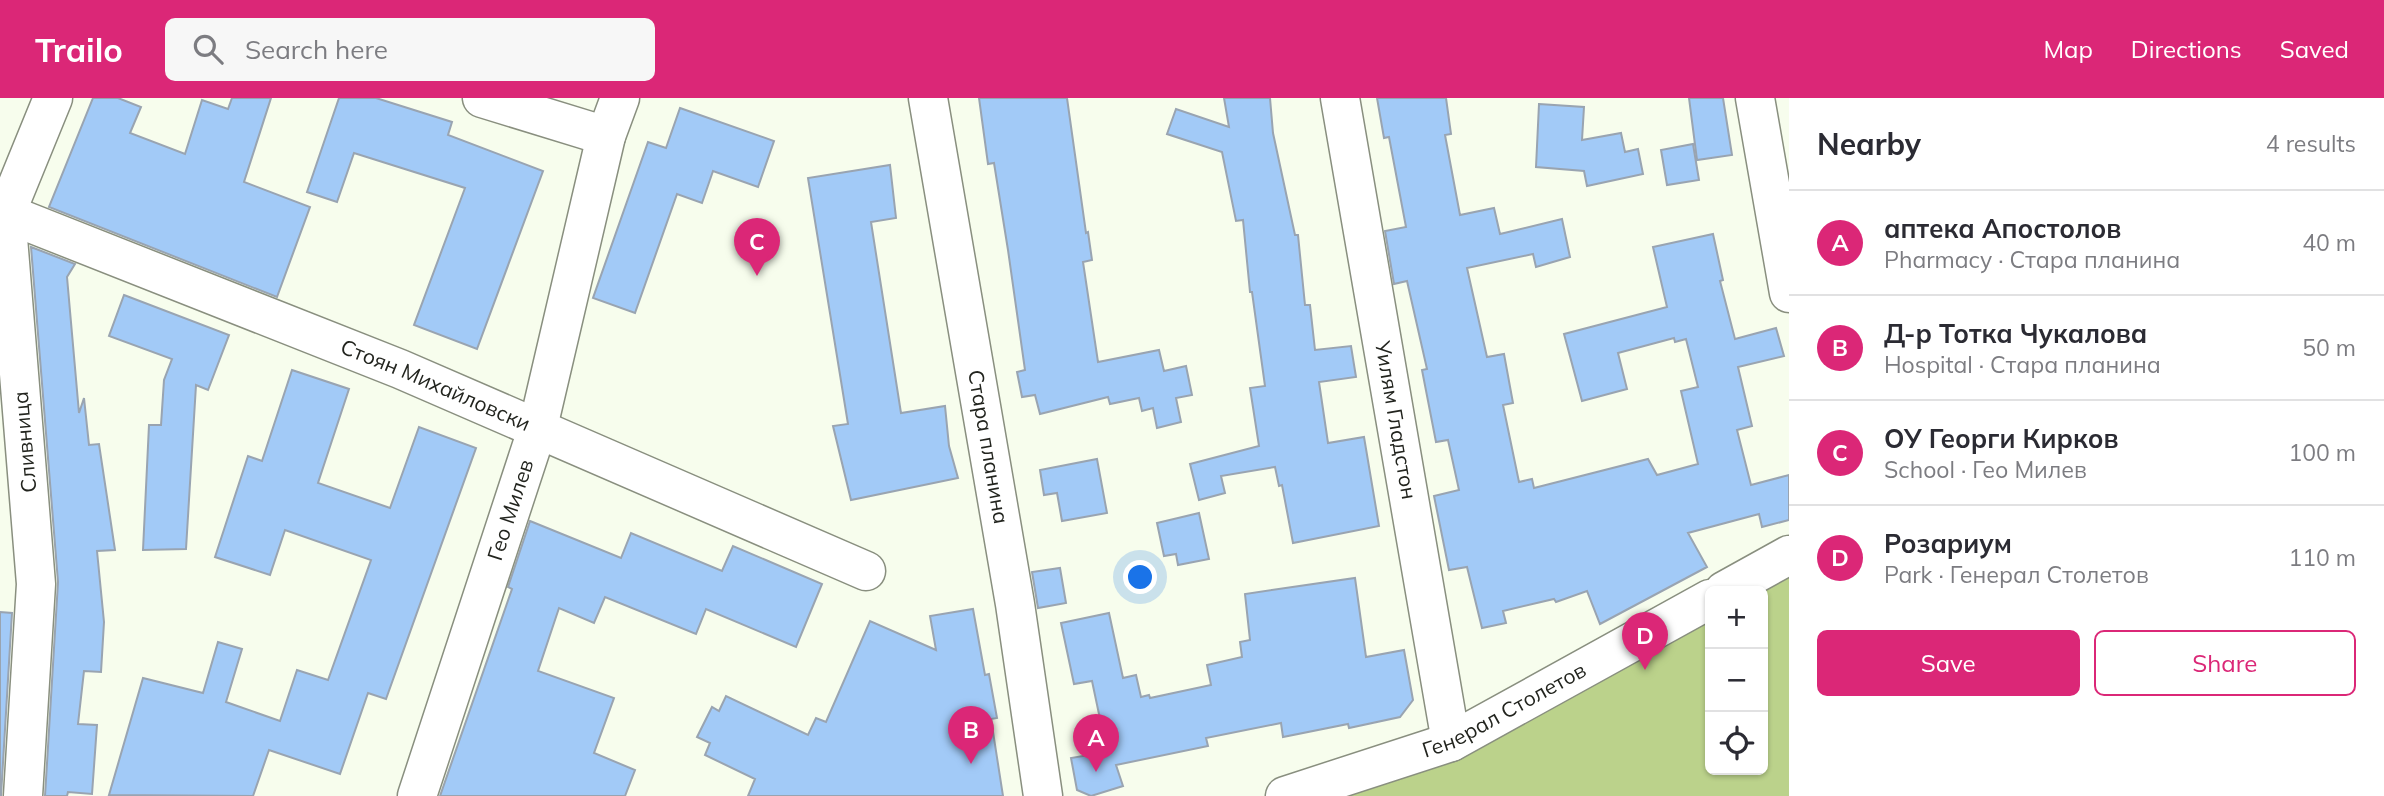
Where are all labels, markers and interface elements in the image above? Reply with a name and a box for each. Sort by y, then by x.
search box [165,18,655,81]
text: Trailo [35,29,123,70]
icon: search [189,30,227,68]
text: Search here [245,33,388,66]
text: Map [2043,34,2093,64]
text: Directions [2131,34,2242,64]
text: Saved [2280,34,2349,64]
text: Nearby [1817,125,1921,163]
text: 4 results [2266,129,2356,158]
text: аптека Апостолов [1884,212,2121,245]
pin: C [734,218,780,276]
text: A [1831,228,1849,257]
text: 40 m [2302,228,2356,257]
text: Pharmacy · Стара планина [1884,245,2180,274]
text: Д-р Тотка Чукалова [1884,317,2147,350]
street label: Стоян Михайловски [337,333,535,436]
text: B [1832,333,1848,362]
text: 50 m [2302,333,2356,362]
street label: Уилям Гладстон [1370,338,1423,501]
text: Hospital · Стара планина [1884,350,2161,379]
street label: Стара планина [963,368,1015,526]
street label: Сливница [7,390,41,494]
text: ОУ Георги Кирков [1884,422,2119,455]
text: C [1832,438,1848,467]
text: 100 m [2288,438,2356,467]
text: School · Гео Милев [1884,455,2087,484]
street label: Гео Милев [481,456,539,563]
text: Розариум [1884,527,2012,560]
text: D [1831,543,1849,572]
text: 110 m [2288,543,2356,572]
your location [1123,560,1157,594]
text: Park · Генерал Столетов [1884,560,2149,589]
map controls [1705,586,1768,775]
button: + [1705,586,1768,649]
pin: D [1622,612,1668,670]
button: Save [1817,630,2080,696]
button: Share [2094,630,2356,696]
button: − [1705,649,1768,712]
street label: Генерал Столетов [1419,656,1590,763]
pin: B [948,706,994,764]
button: locate [1705,712,1768,775]
pin: A [1073,714,1119,772]

